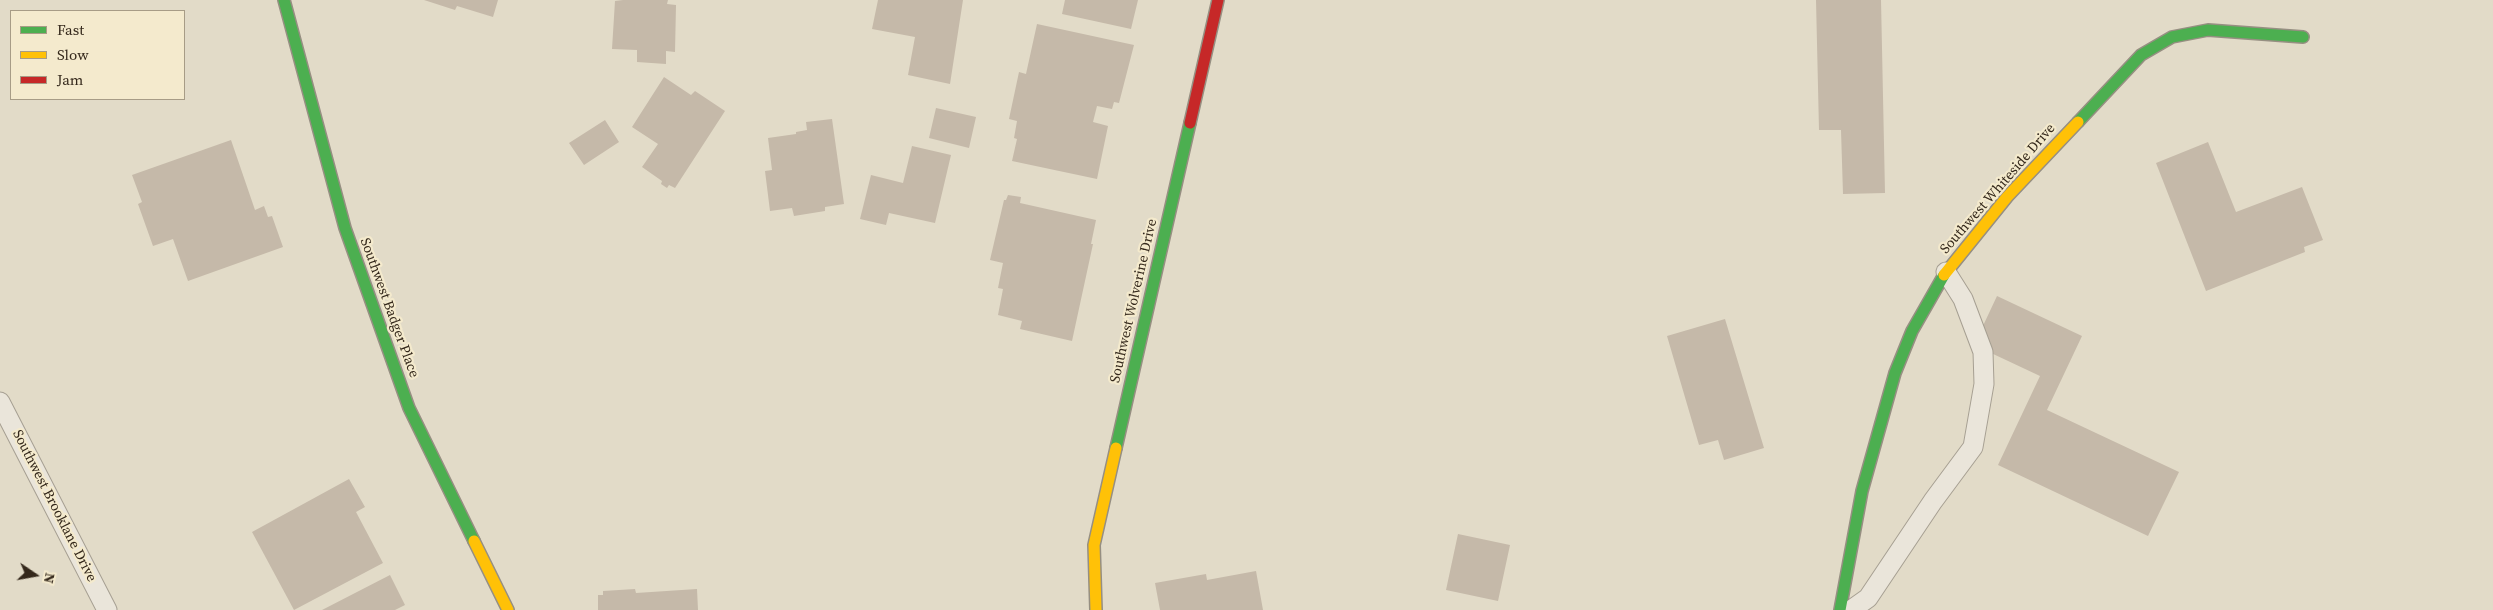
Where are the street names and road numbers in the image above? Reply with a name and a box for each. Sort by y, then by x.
street label: Southwest Whiteside Drive [1937,120,2059,258]
street label: Southwest Wolverine Drive [1107,217,1161,385]
street label: Southwest Badger Place [356,236,422,380]
street label: Southwest Brooklane Drive [8,427,100,585]

